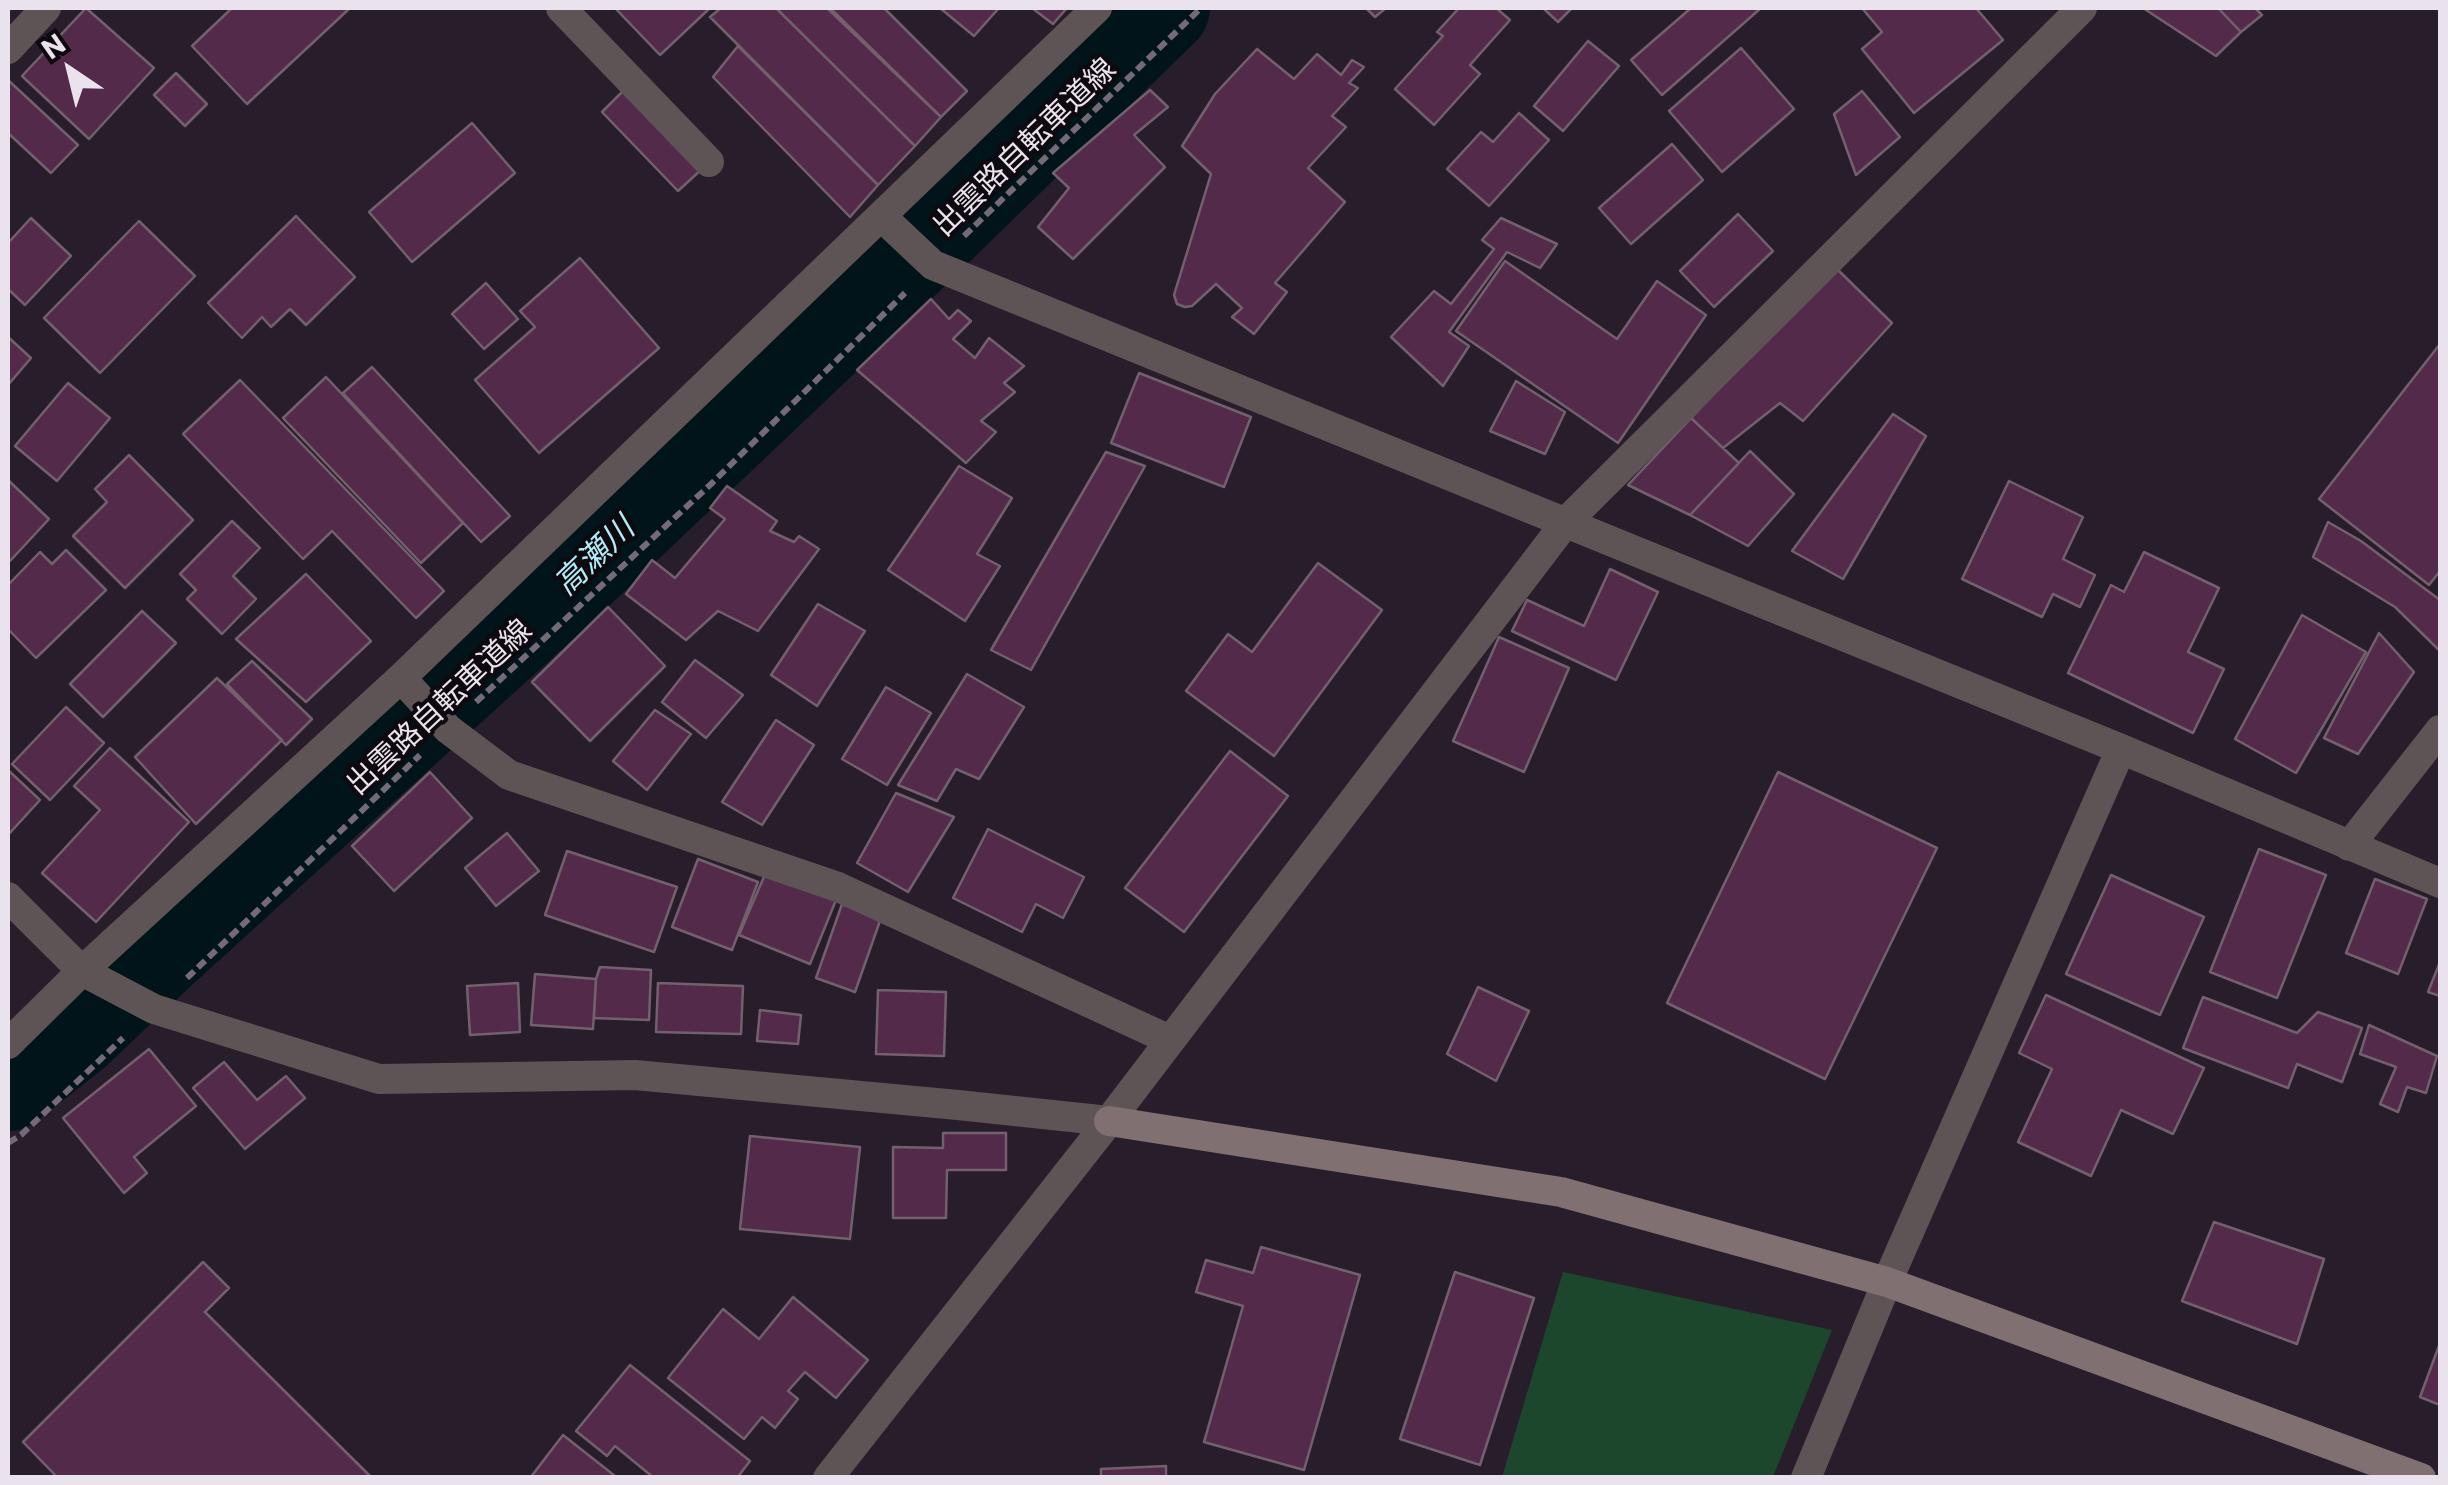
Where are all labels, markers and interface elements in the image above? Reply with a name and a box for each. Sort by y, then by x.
north arrow [20,20,120,120]
text: N [34,25,71,65]
street label: 出雲路自転車道線 [925,51,1123,243]
water label: 高瀬川 [546,509,642,603]
street label: 出雲路自転車道線 [339,612,539,802]

